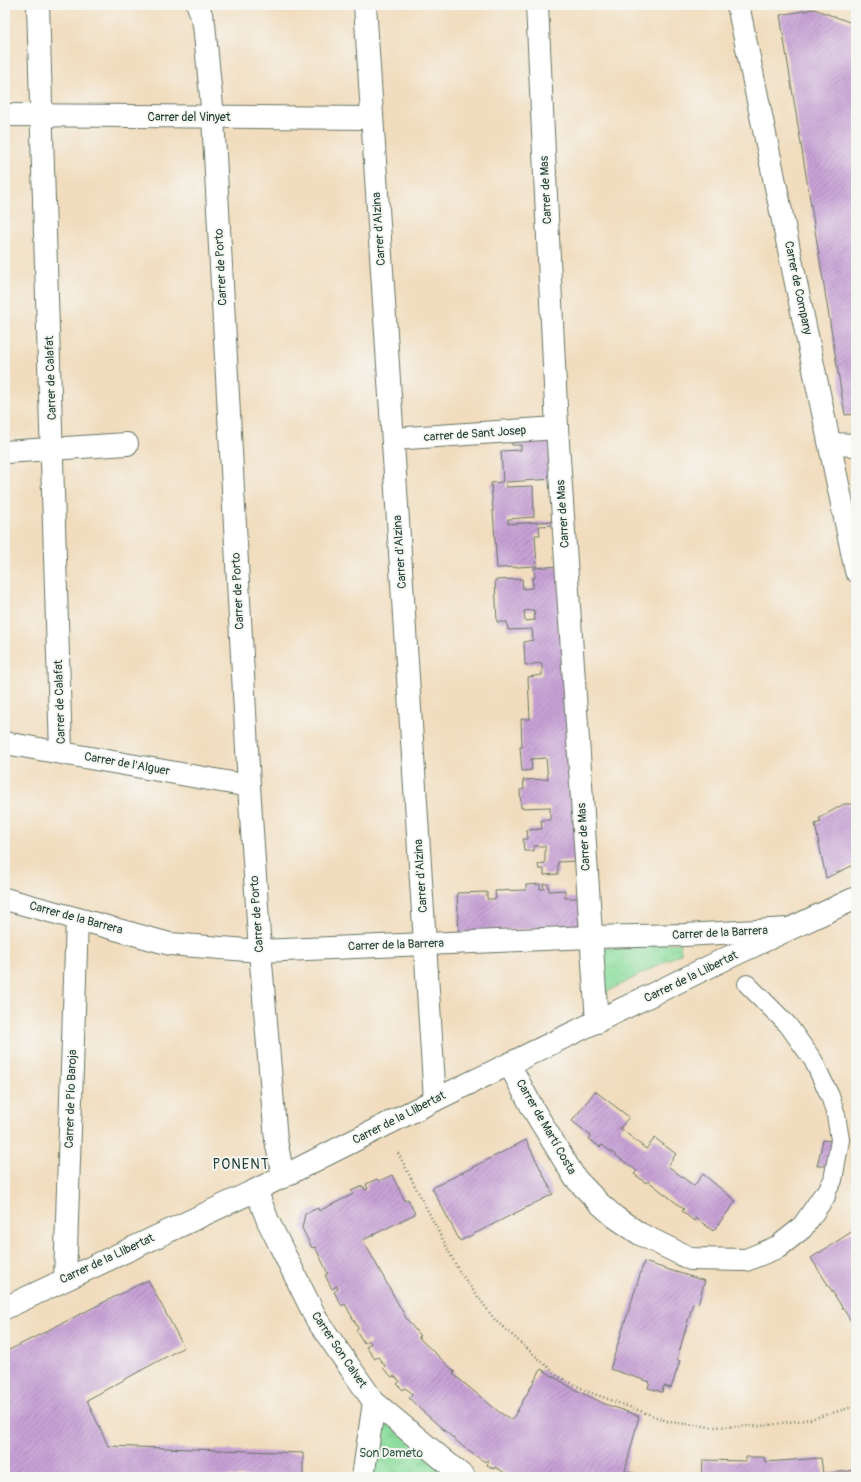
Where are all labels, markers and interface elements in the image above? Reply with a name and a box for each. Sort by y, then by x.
street label: Carrer del Vinyet [147,110,231,125]
street label: Carrer de Mas [537,155,555,224]
street label: Carrer d'Alzina [369,191,389,266]
street label: Carrer de Porto [211,227,231,306]
street label: Carrer de Company [781,240,815,336]
street label: Carrer de Calafat [42,335,60,420]
street label: carrer de Sant Josep [423,423,527,445]
street label: Carrer de Mas [553,479,573,549]
street label: Carrer d'Alzina [390,514,410,589]
street label: Carrer de Porto [228,551,248,630]
street label: Carrer de Calafat [51,659,69,744]
street label: Carrer de l'Alguer [83,749,172,779]
street label: Carrer de Mas [574,802,594,872]
street label: Carrer d'Alzina [411,838,431,913]
street label: Carrer de Porto [247,874,267,953]
street label: Carrer de la Barrera [28,898,125,938]
street label: Carrer de la Barrera [672,923,769,943]
street label: Carrer de la Barrera [348,936,445,954]
street label: Carrer de la Llibertat [642,948,740,1006]
street label: Carrer de Pío Baroja [62,1049,80,1149]
street label: Carrer de Martí Costa [513,1077,580,1178]
street label: Carrer de la Llibertat [350,1088,448,1148]
district label: PONENT [213,1156,269,1173]
street label: Carrer de la Llibertat [57,1230,157,1287]
street label: Carrer Son Calvet [308,1309,370,1391]
park label: Son Dameto [359,1446,423,1461]

